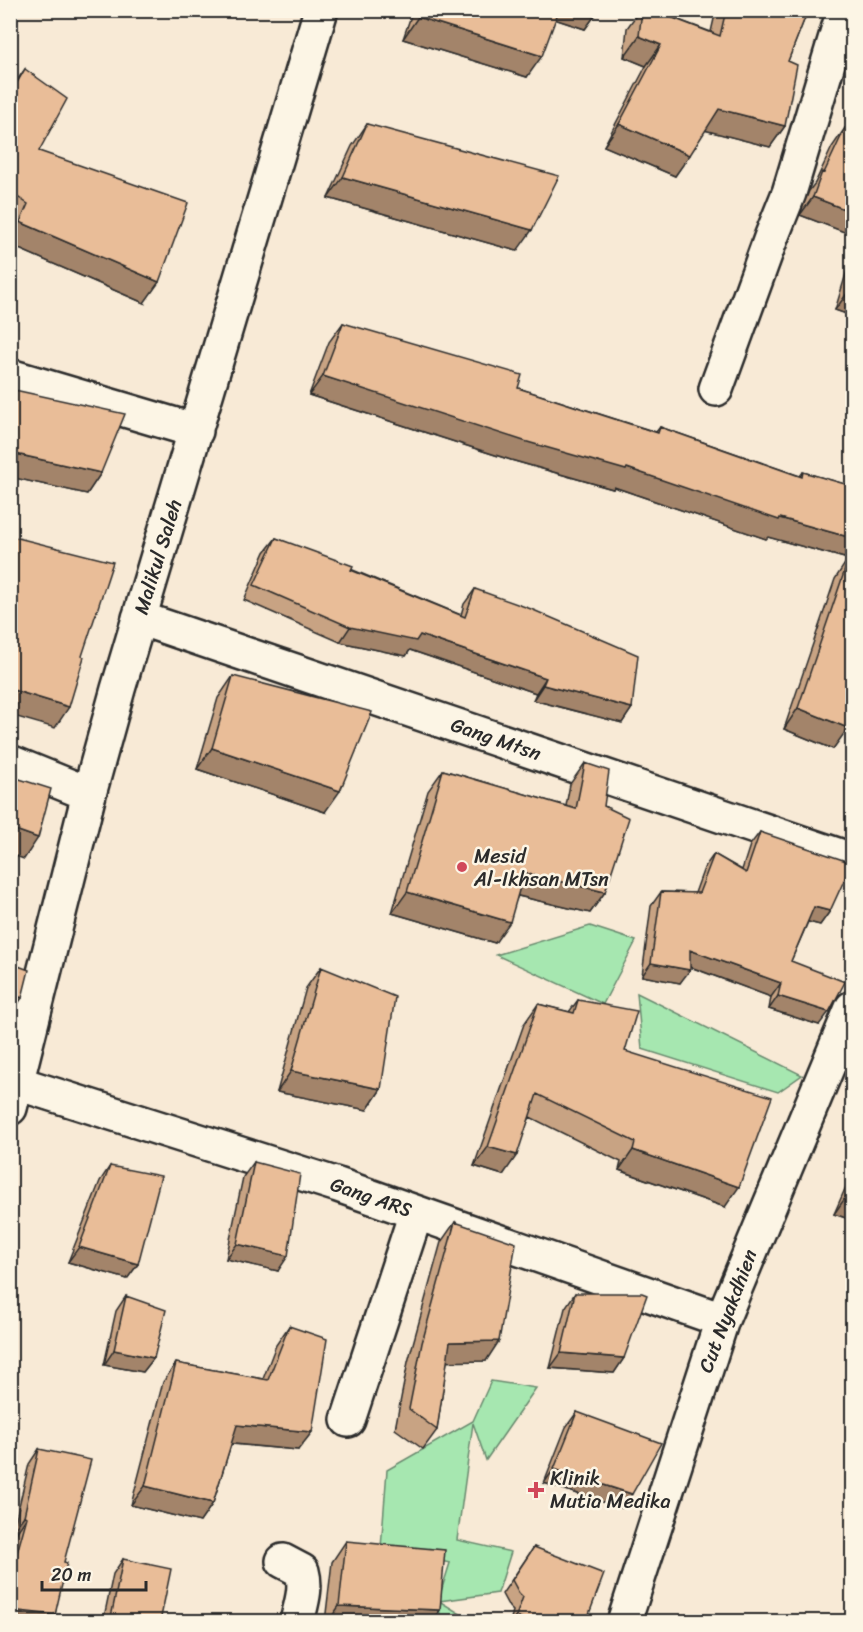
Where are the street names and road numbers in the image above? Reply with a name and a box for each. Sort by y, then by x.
street label: Malikul Saleh [124,495,192,619]
street label: Gang Mtsn [446,707,546,771]
street label: Gang ARS [325,1167,417,1227]
street label: Cut Nyakdhien [688,1244,768,1378]

